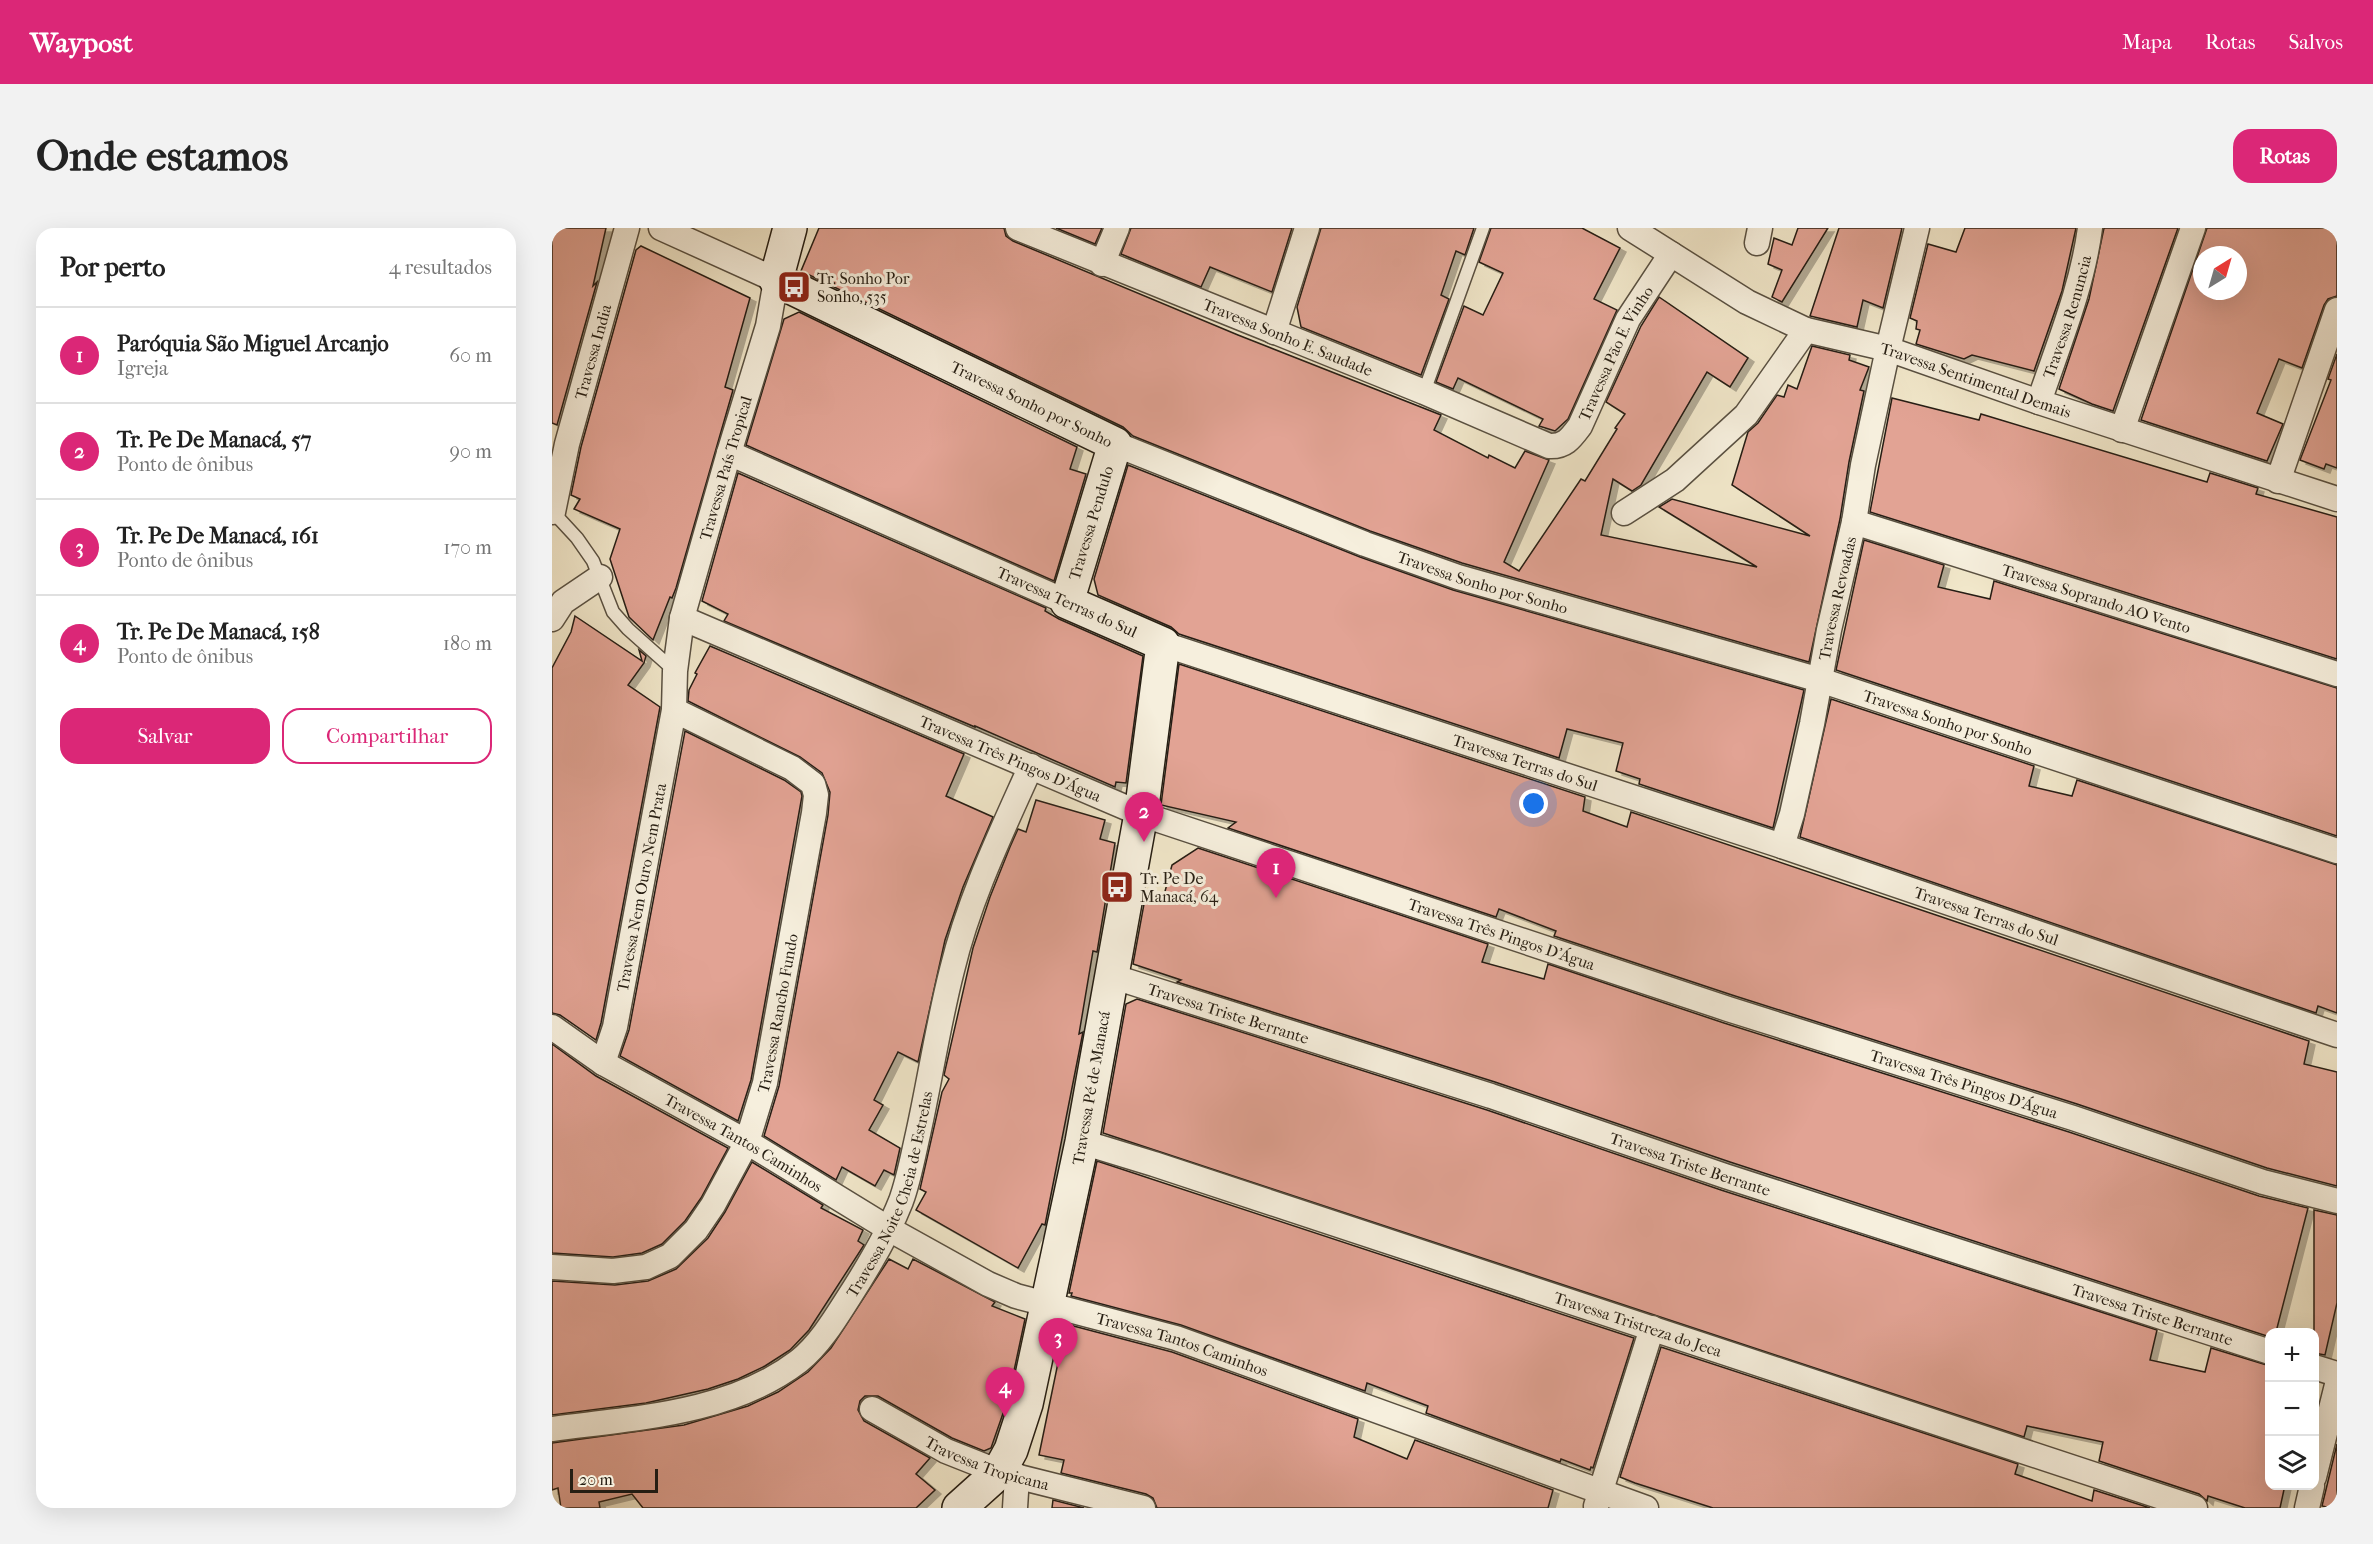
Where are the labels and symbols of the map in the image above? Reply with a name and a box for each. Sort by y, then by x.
north arrow [2193,246,2247,300]
street label: Travessa Renuncia [2039,253,2095,381]
bus stop icon: Tr. Sonho Por Sonho, 535 [776,269,812,305]
place label: Tr. Sonho Por Sonho, 535 [817,269,910,306]
street label: Travessa Pão E. Vinho [1574,282,1657,424]
street label: Travessa Sonho E. Saudade [1200,294,1376,380]
street label: Travessa India [570,301,615,402]
street label: Travessa Sentimental Demais [1879,338,2074,421]
street label: Travessa Sonho por Sonho [948,357,1116,451]
street label: Travessa País Tropical [695,393,756,542]
street label: Travessa Pendulo [1065,464,1117,582]
street label: Travessa Revoadas [1814,534,1860,662]
street label: Travessa Sonho por Sonho [1395,547,1570,617]
street label: Travessa Soprando AO Vento [1999,560,2193,637]
street label: Travessa Terras do Sul [994,563,1141,642]
street label: Travessa Sonho por Sonho [1861,685,2035,759]
street label: Travessa Três Pingos D'Água [917,711,1105,806]
street label: Travessa Terras do Sul [1450,730,1601,795]
street label: Travessa Nem Ouro Nem Prata [612,781,670,993]
your location [1519,789,1548,818]
pin: 2 [1124,792,1164,842]
pin: 1 [1256,848,1296,898]
bus stop icon: Tr. Pe De Manacá, 64 [1099,869,1135,905]
place label: Tr. Pe De Manacá, 64 [1140,869,1219,906]
street label: Travessa Terras do Sul [1912,882,2062,949]
street label: Travessa Três Pingos D'Água [1406,894,1598,974]
street label: Travessa Rancho Fundo [753,932,801,1095]
street label: Travessa Triste Berrante [1145,979,1311,1047]
street label: Travessa Pé de Manacá [1068,1009,1114,1166]
street label: Travessa Três Pingos D'Água [1868,1045,2061,1122]
street label: Travessa Tantos Caminhos [661,1089,826,1196]
street label: Travessa Noite Cheia de Estrelas [842,1089,936,1301]
street label: Travessa Triste Berrante [1607,1128,1773,1200]
street label: Travessa Triste Berrante [2069,1279,2236,1349]
street label: Travessa Tristreza do Jeca [1552,1287,1725,1361]
street label: Travessa Tantos Caminhos [1094,1308,1271,1380]
pin: 3 [1038,1318,1078,1368]
pin: 4 [986,1368,1024,1417]
street label: Travessa Tropicana [922,1432,1052,1494]
scale bar [570,1466,658,1494]

